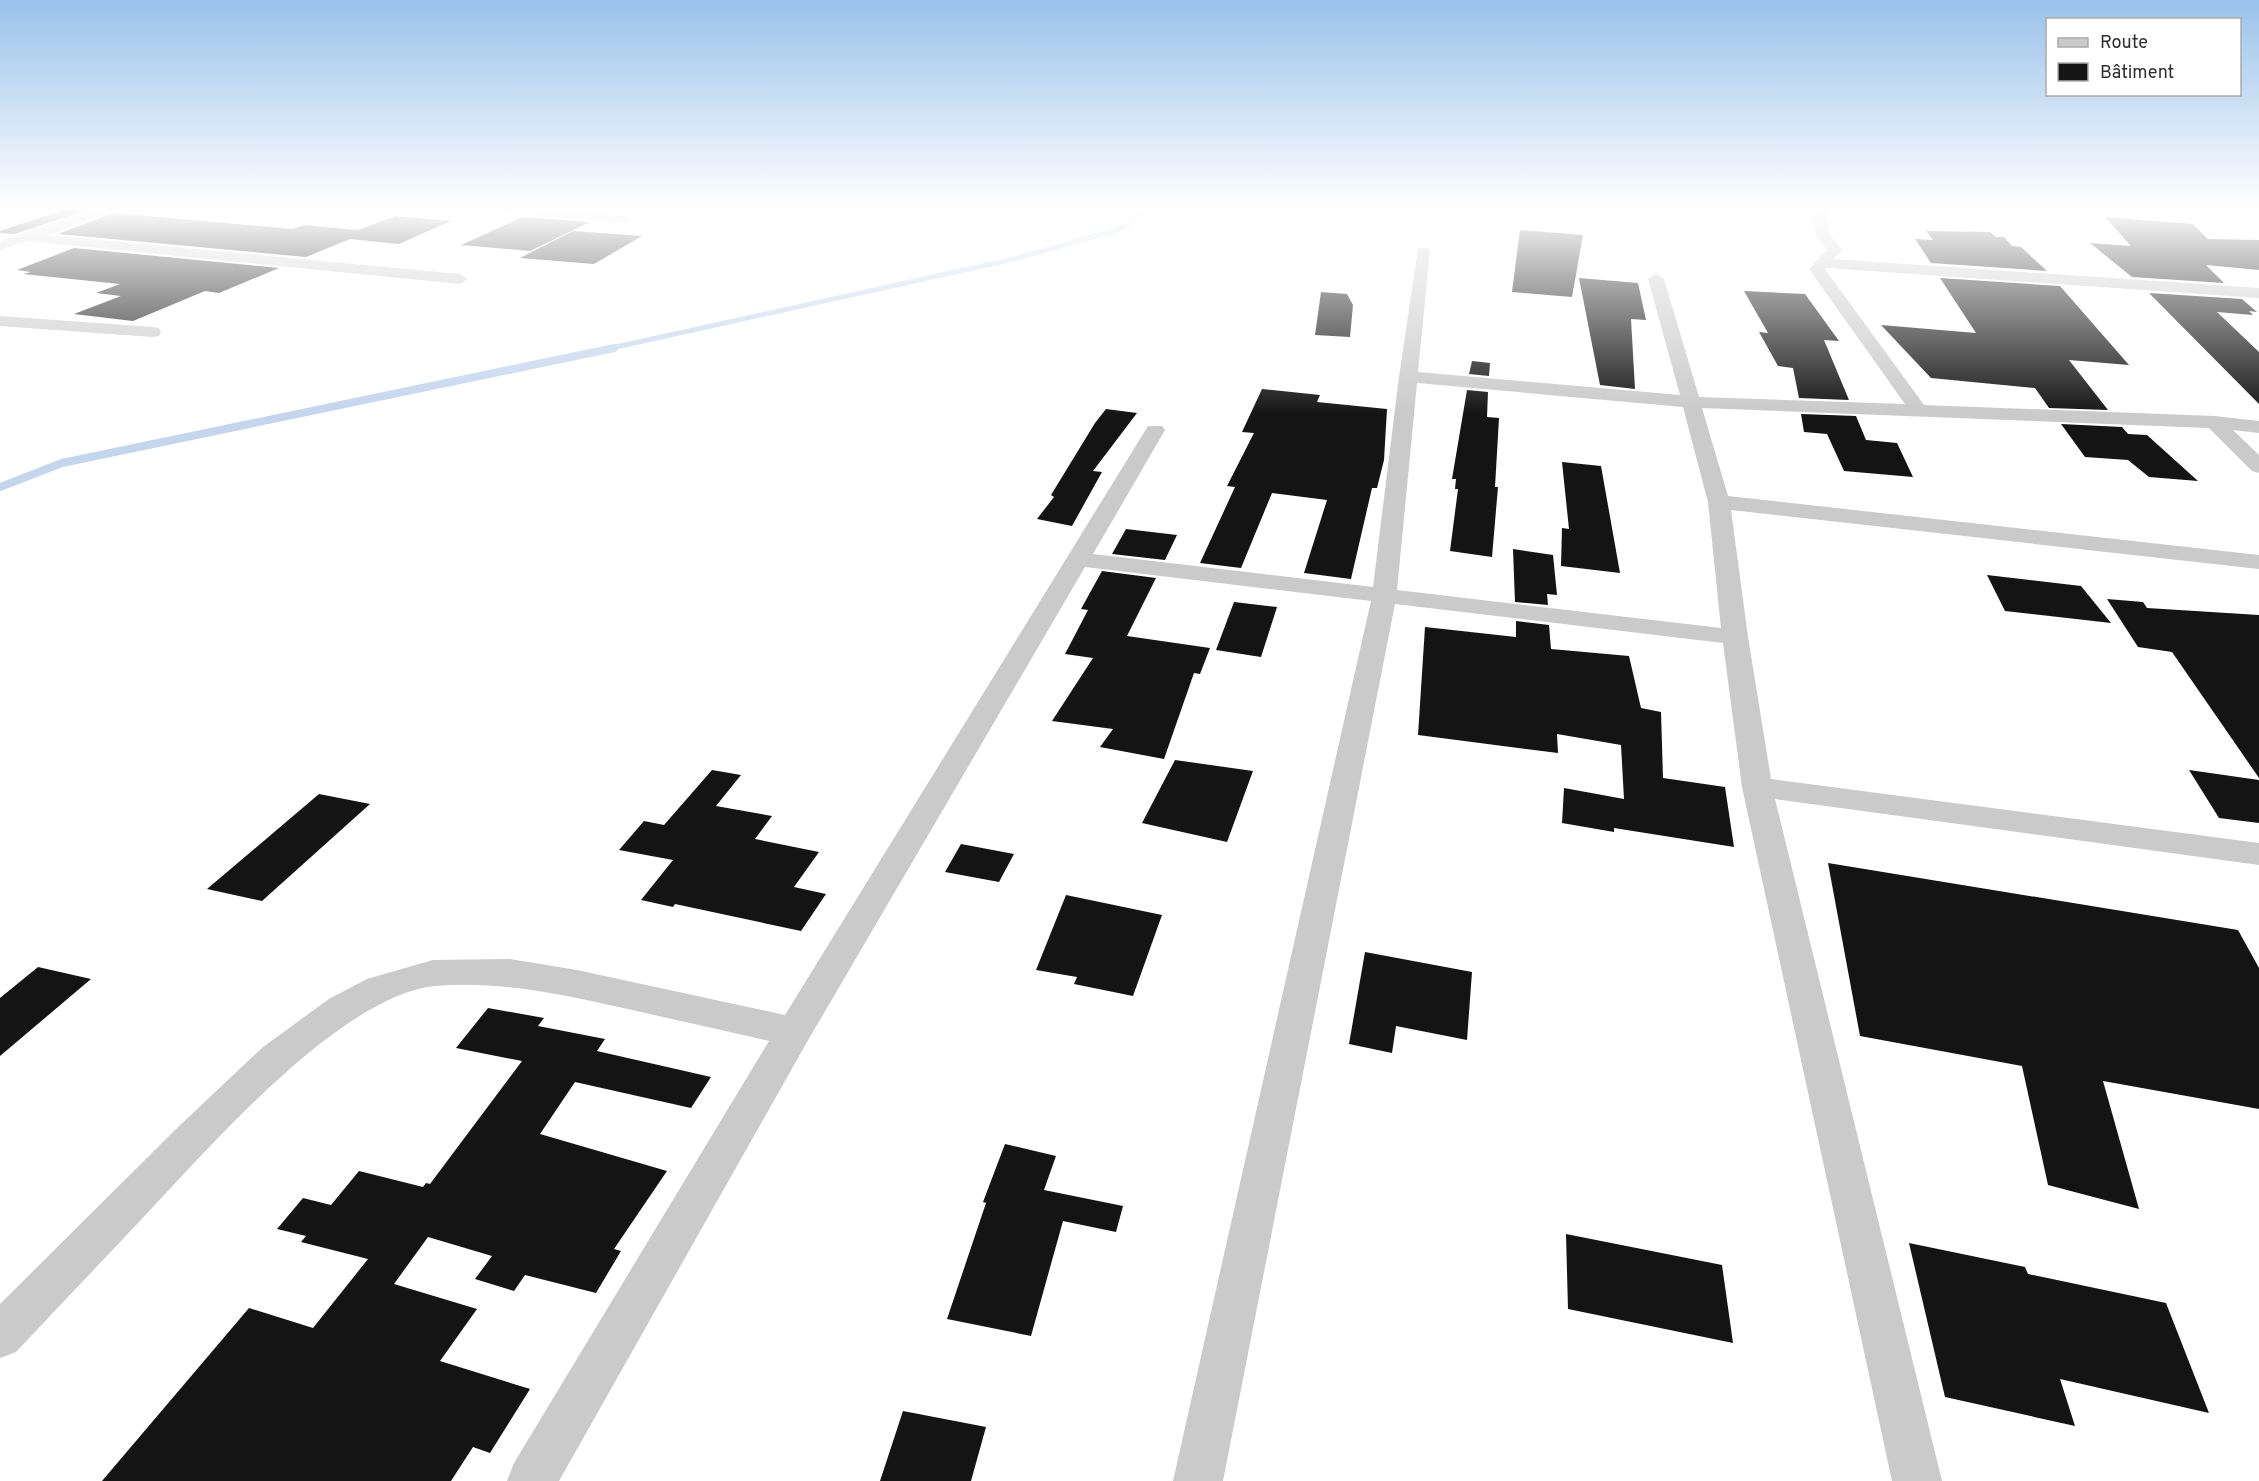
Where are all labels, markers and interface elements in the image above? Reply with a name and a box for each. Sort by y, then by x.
legend [2046,18,2241,96]
text: Route [2100,32,2148,55]
text: Bâtiment [2100,62,2174,85]

